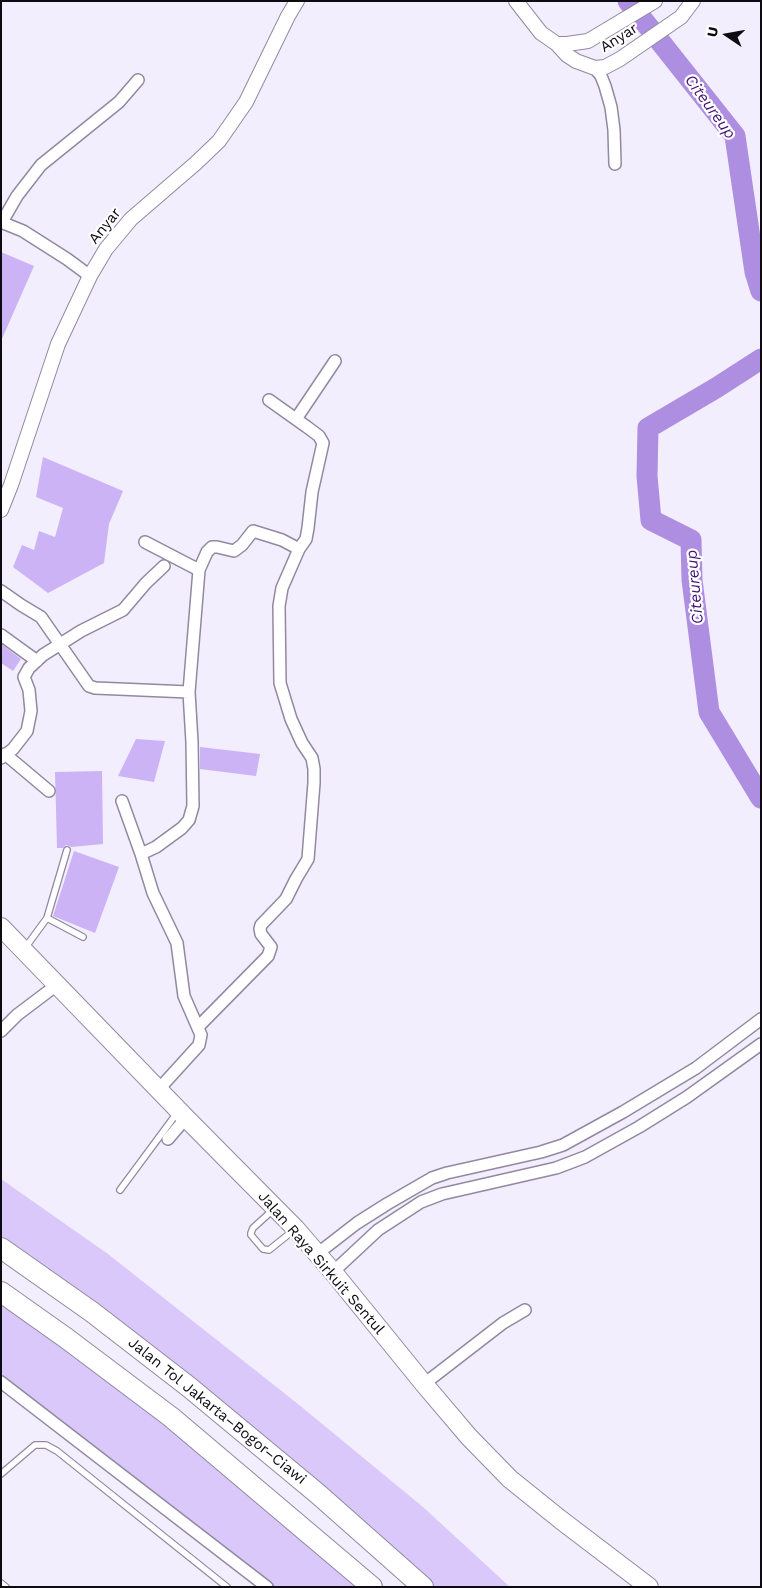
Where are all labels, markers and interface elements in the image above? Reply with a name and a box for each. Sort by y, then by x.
north arrow [702,10,752,60]
street label: Anyar [597,19,641,57]
text: U [703,25,721,38]
water label: Citeureup [680,71,740,143]
street label: Anyar [85,204,125,248]
water label: Citeureup [682,549,708,625]
street label: Jalan Raya Sirkuit Sentul [254,1188,388,1338]
street label: Jalan Tol Jakarta–Bogor–Ciawi [124,1334,310,1488]

